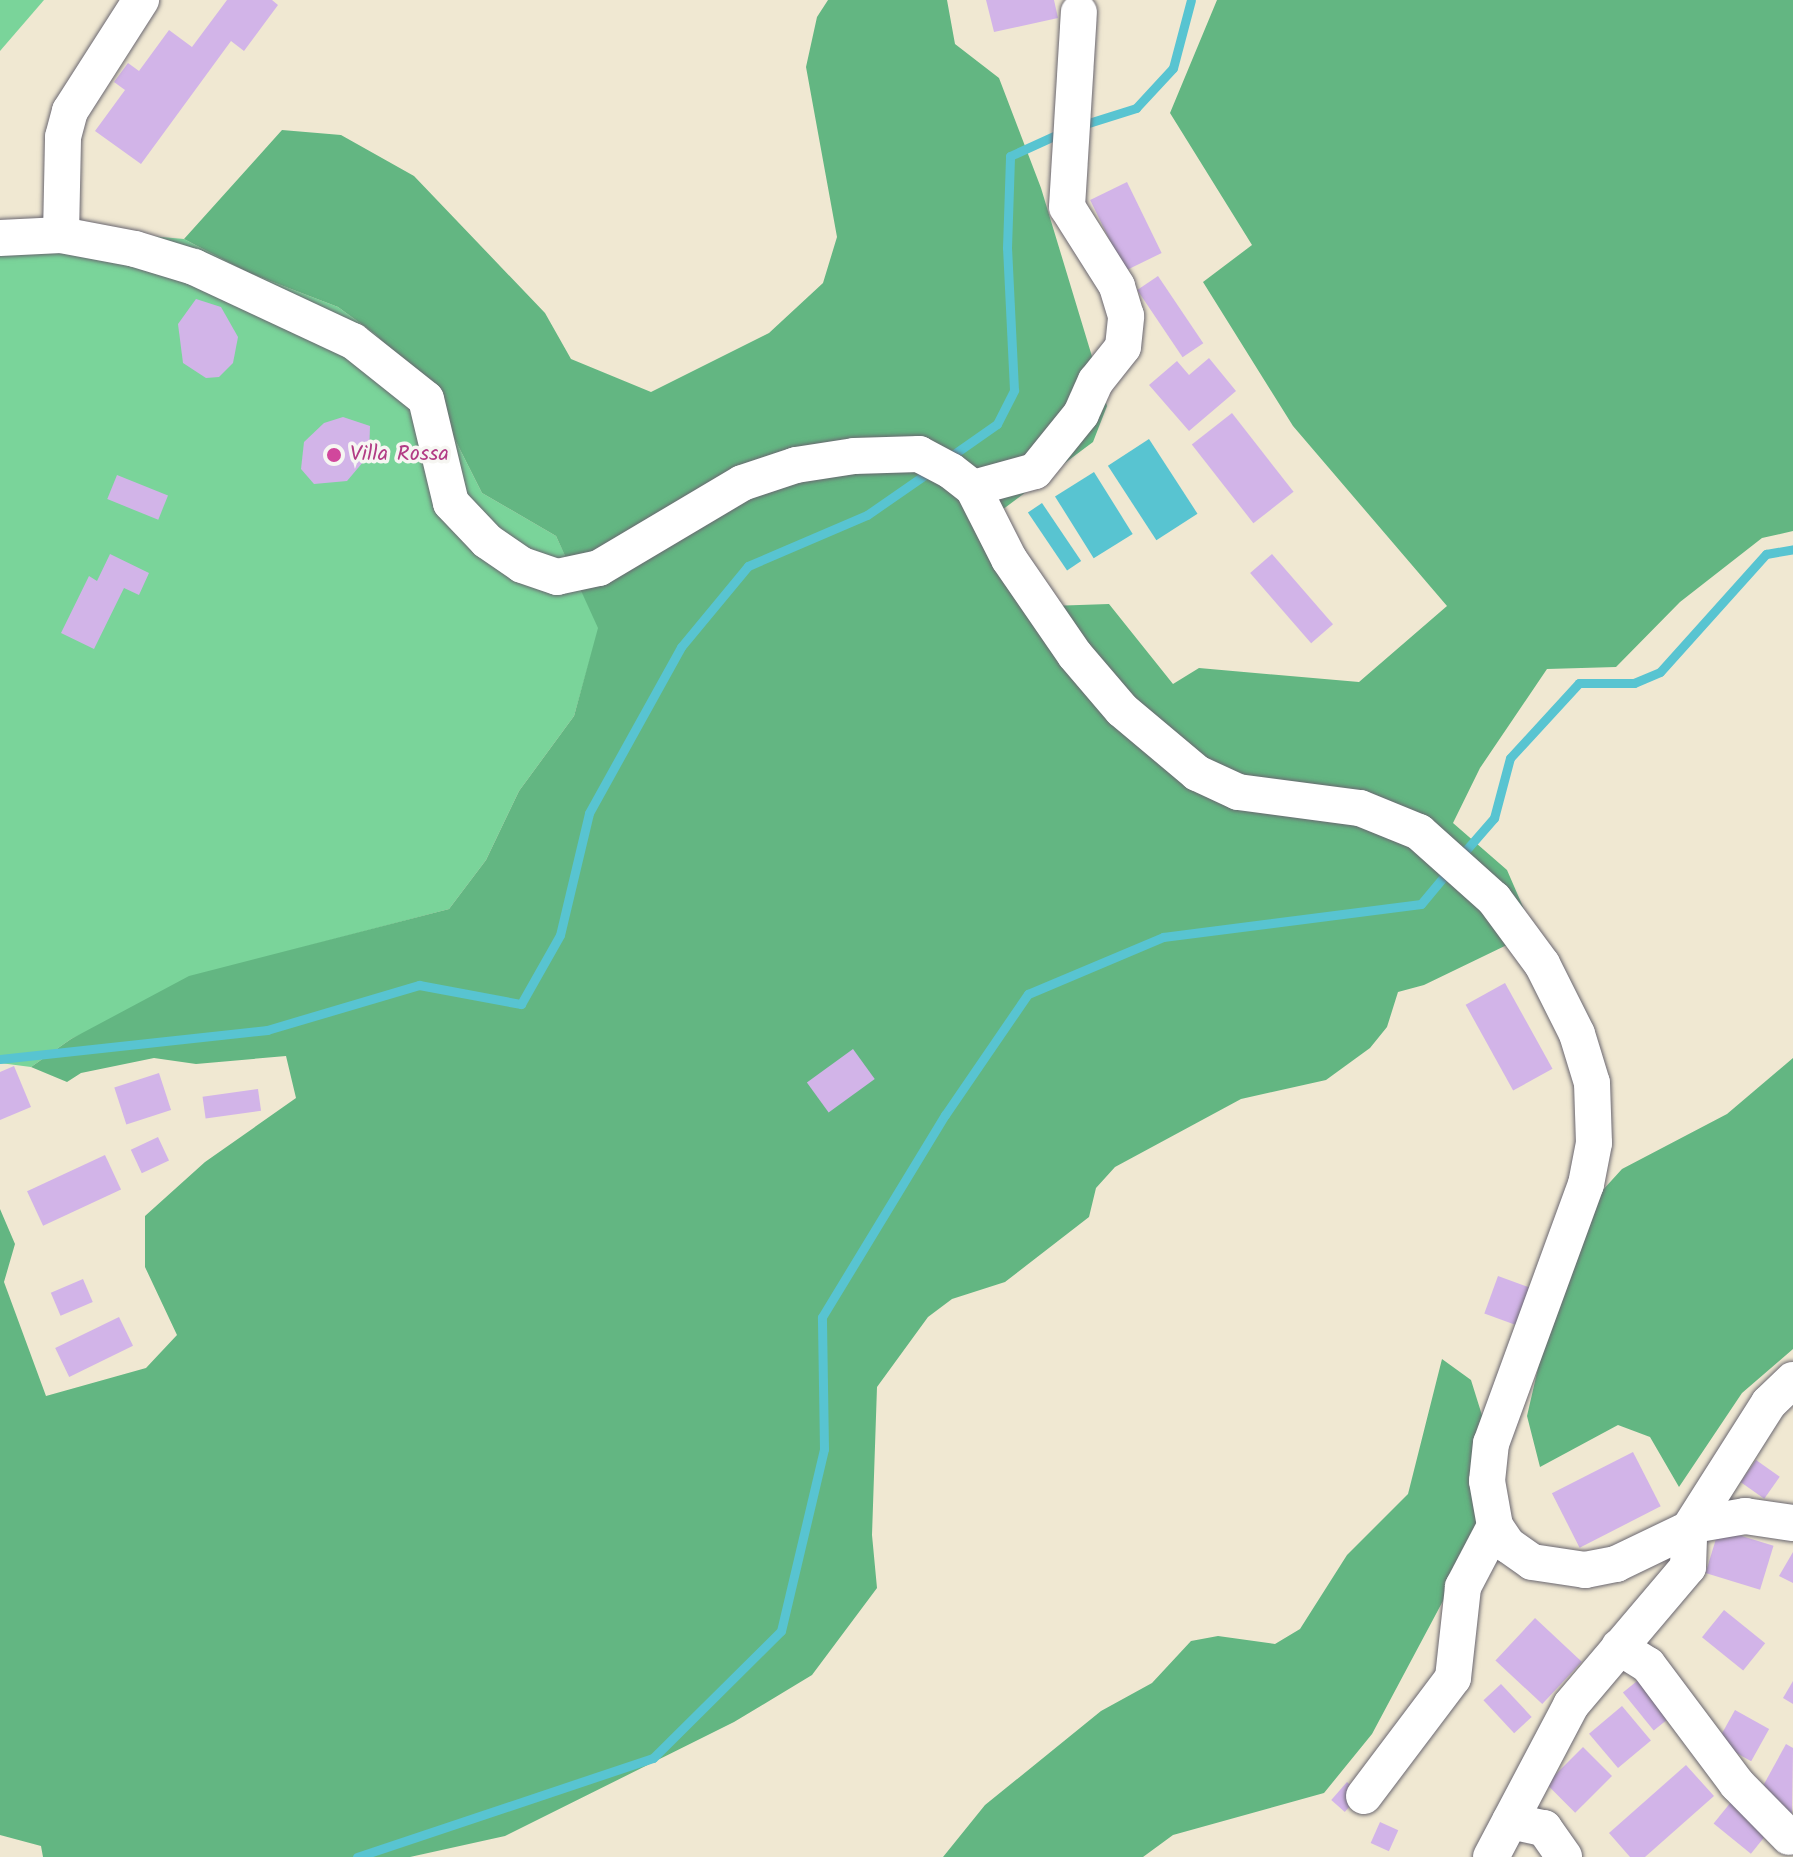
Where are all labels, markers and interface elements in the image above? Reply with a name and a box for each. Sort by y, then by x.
place label: Villa Rossa [350,442,449,468]
marker: Villa Rossa [325,446,343,464]

